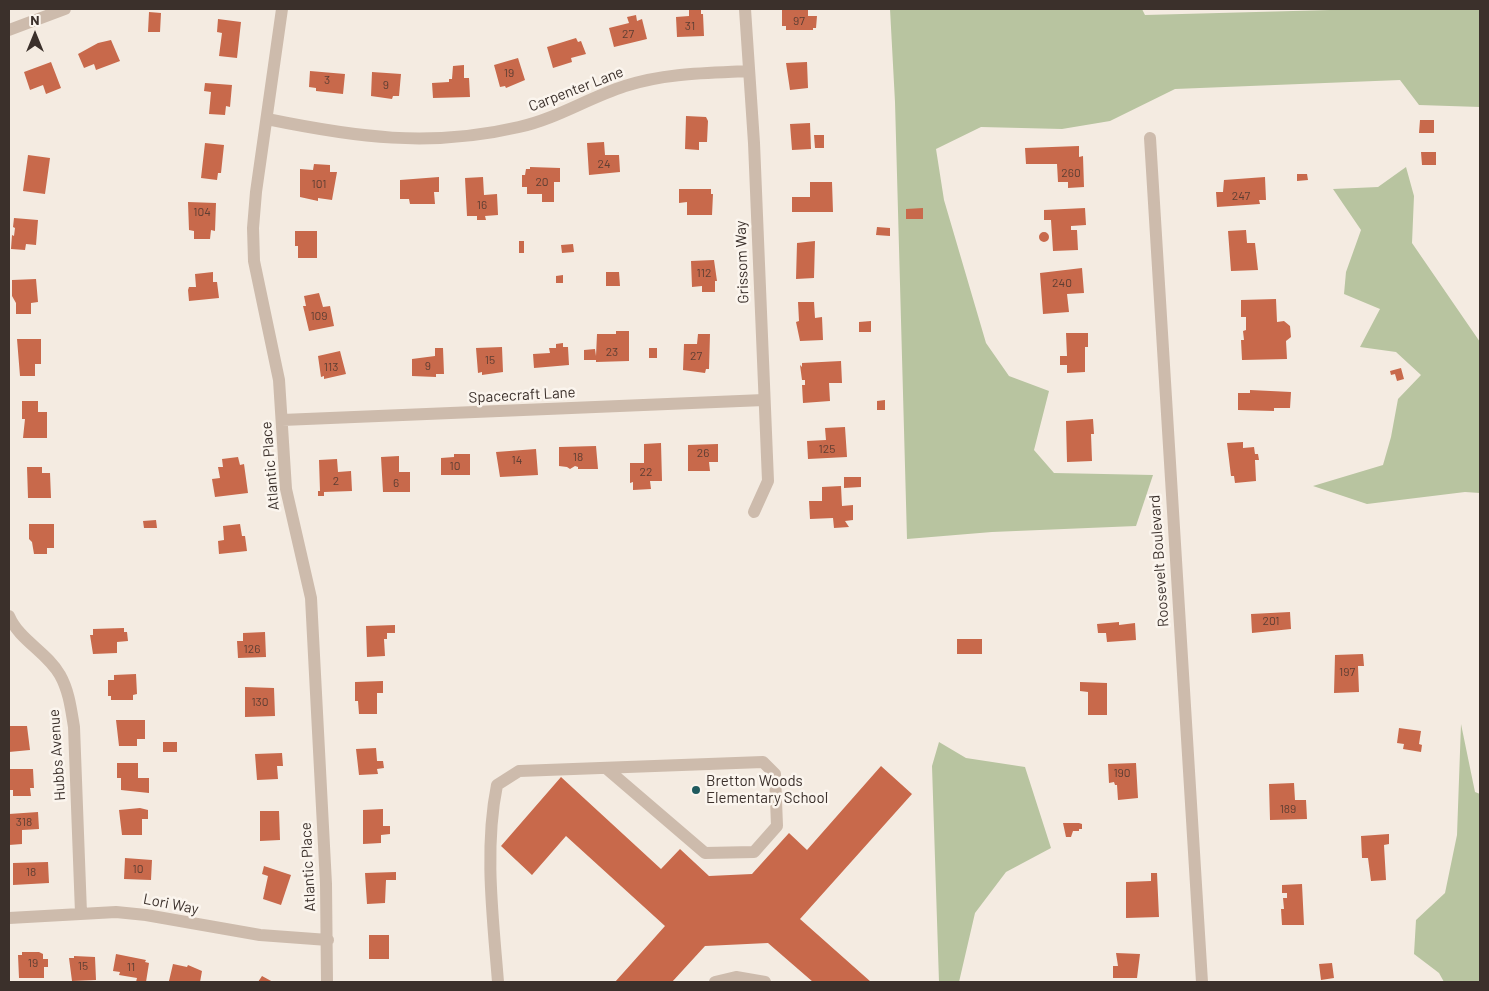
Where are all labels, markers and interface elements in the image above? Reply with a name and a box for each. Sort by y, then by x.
north arrow [10,10,60,60]
text: N [30,11,40,28]
house number: 97 [793,14,805,28]
house number: 31 [685,19,695,33]
house number: 27 [622,27,634,41]
street label: Carpenter Lane [526,63,626,115]
house number: 19 [504,66,514,80]
house number: 3 [324,73,330,87]
house number: 9 [383,78,389,92]
house number: 24 [597,157,611,171]
house number: 260 [1061,166,1081,180]
house number: 20 [535,175,549,189]
house number: 101 [312,177,326,191]
house number: 247 [1232,189,1250,203]
house number: 16 [477,198,487,212]
house number: 104 [193,205,211,219]
street label: Grissom Way [732,220,752,304]
house number: 112 [697,266,711,280]
house number: 240 [1052,276,1072,290]
house number: 109 [310,309,328,323]
house number: 23 [606,345,618,359]
house number: 27 [690,349,702,363]
house number: 15 [485,353,495,367]
house number: 9 [425,359,431,373]
house number: 113 [324,360,338,374]
street label: Spacecraft Lane [468,383,576,407]
street label: Atlantic Place [257,421,283,511]
house number: 125 [819,442,835,456]
house number: 26 [697,446,709,460]
house number: 18 [573,450,583,464]
house number: 14 [512,453,522,467]
house number: 10 [450,459,460,473]
house number: 22 [640,465,652,479]
house number: 2 [333,474,339,488]
house number: 6 [393,476,399,490]
street label: Roosevelt Boulevard [1145,494,1173,628]
house number: 201 [1262,614,1280,628]
house number: 126 [244,642,260,656]
house number: 197 [1339,665,1355,679]
house number: 130 [251,695,269,709]
street label: Hubbs Avenue [45,708,69,802]
house number: 190 [1113,766,1131,780]
place label: Bretton Woods Elementary School [706,772,828,807]
marker: Bretton Woods Elementary School [690,784,702,796]
house number: 189 [1280,802,1296,816]
house number: 318 [16,815,32,829]
street label: Atlantic Place [297,822,319,912]
house number: 10 [133,862,143,876]
house number: 18 [26,865,36,879]
street label: Lori Way [142,890,200,918]
house number: 19 [28,956,38,970]
house number: 15 [78,959,88,973]
house number: 11 [127,960,135,974]

